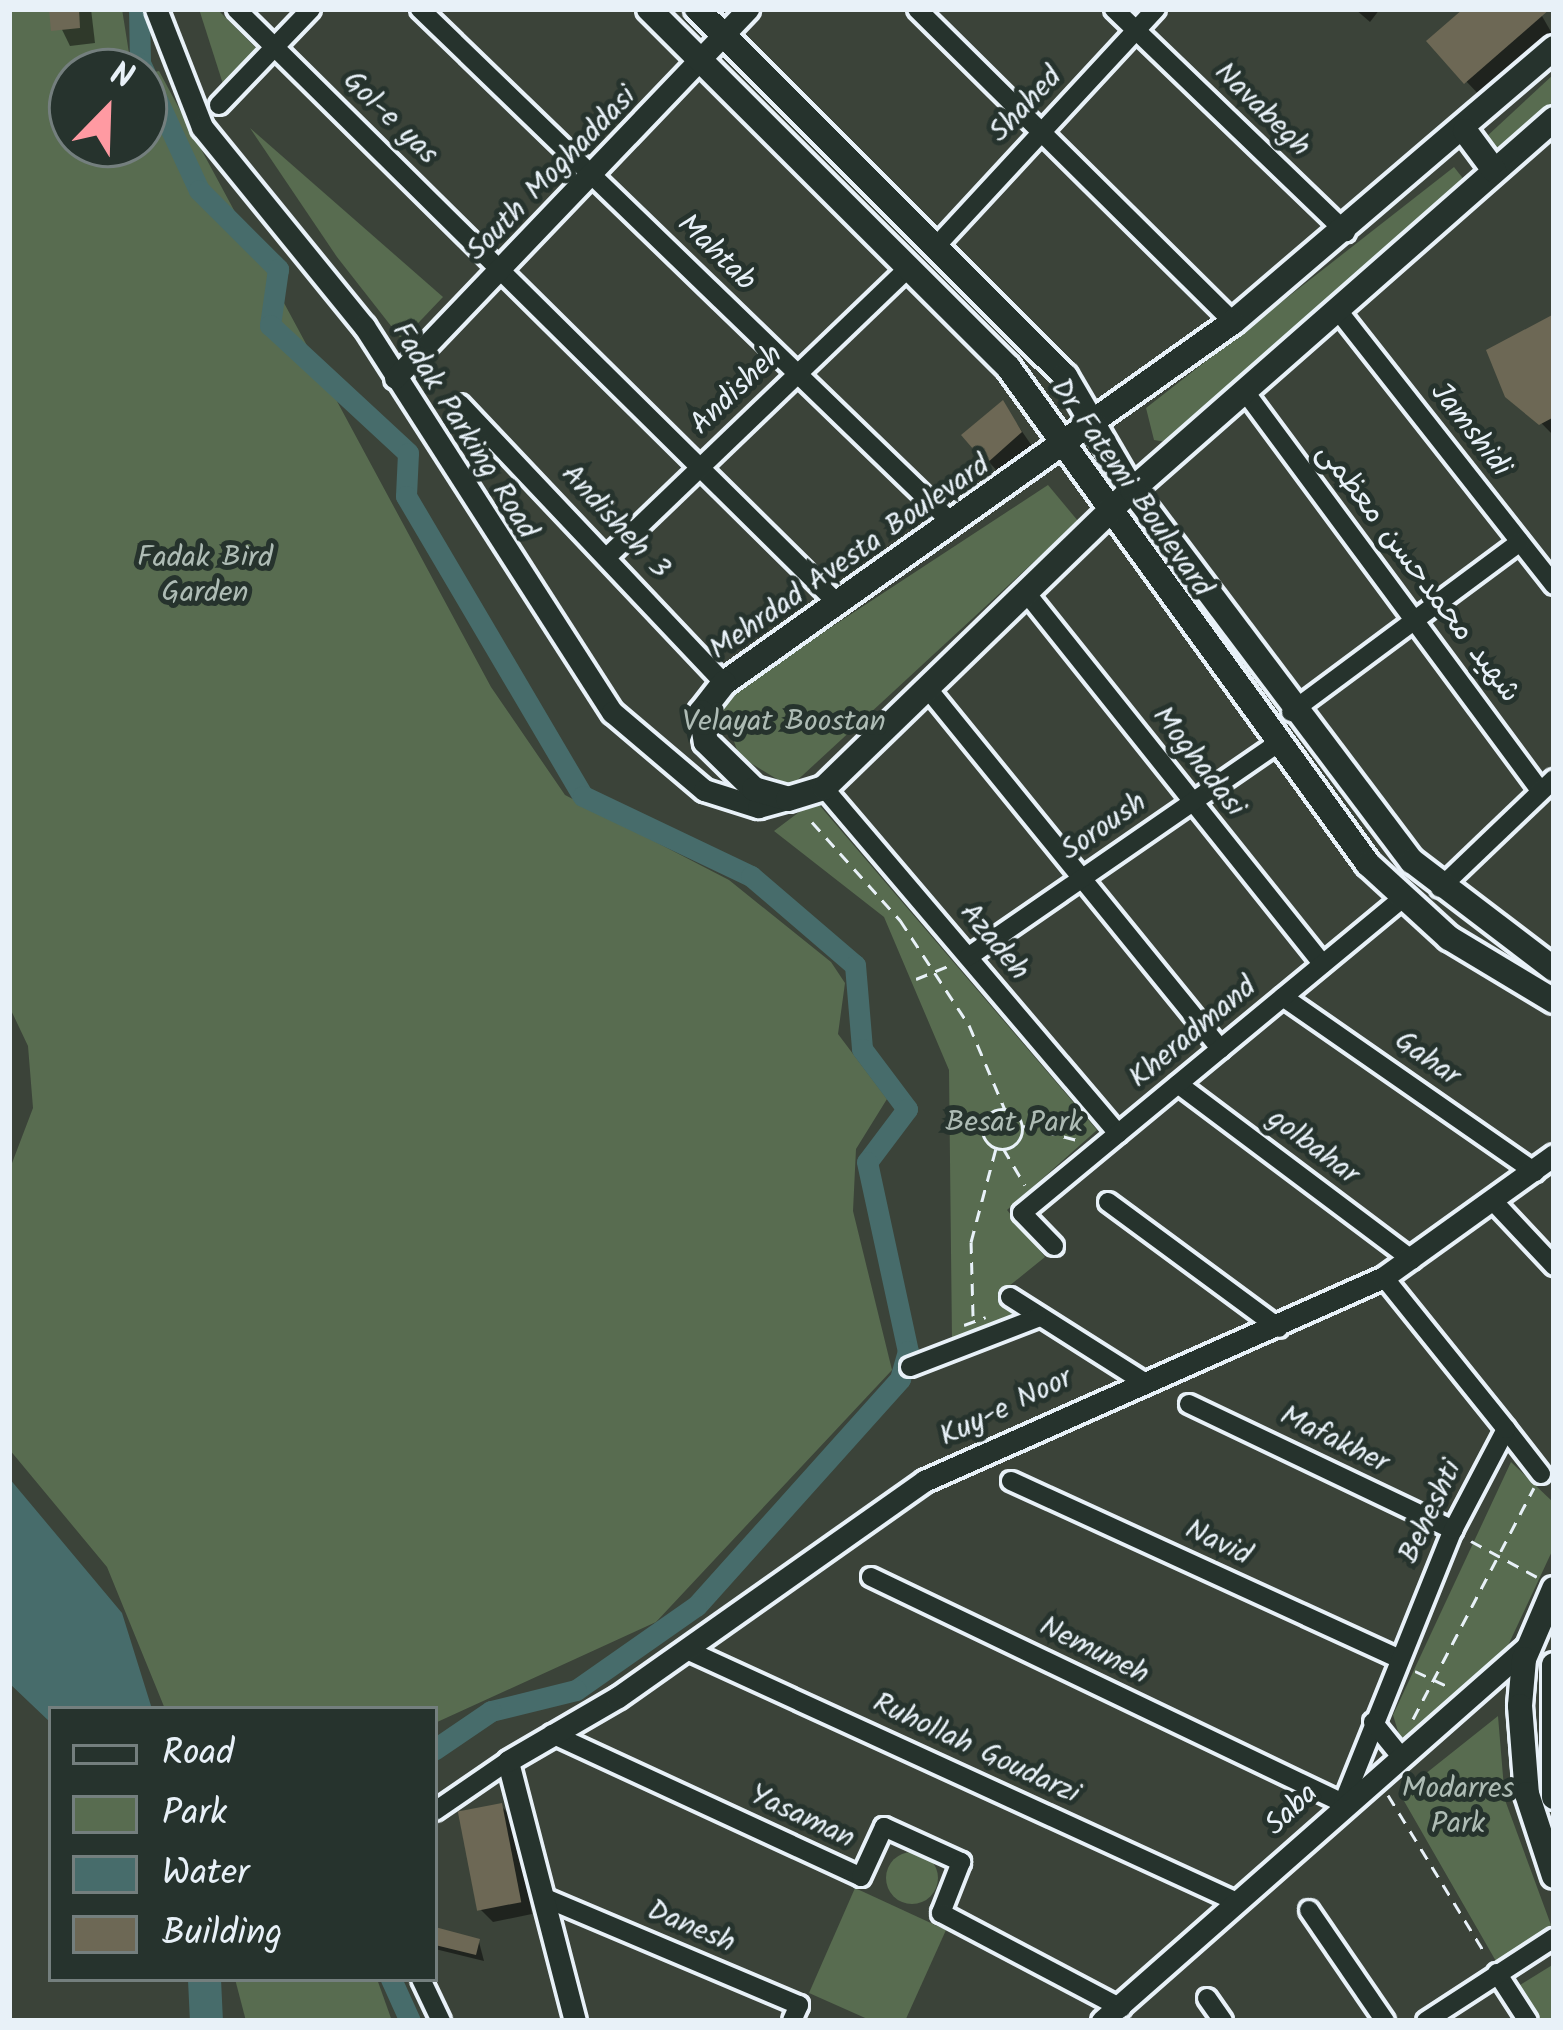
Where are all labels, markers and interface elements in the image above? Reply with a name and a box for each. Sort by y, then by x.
north arrow [48,48,168,168]
text: N [101,49,141,106]
street label: Navabegh [1206,55,1318,165]
street label: Shahed [982,60,1070,150]
street label: Gol-e yas [335,64,445,172]
street label: South Moghaddasi [459,79,645,269]
street label: Mahtab [669,207,763,299]
street label: Fadak Parking Road [383,316,545,546]
street label: Andisheh [683,337,791,443]
street label: Dr Fatemi Boulevard [1042,372,1220,604]
street label: Jamshidi [1422,376,1518,484]
street label: شهید محمدحسن معظمی [1308,436,1528,710]
street label: Mehrdad Avesta Boulevard [703,448,997,668]
street label: Andisheh 3 [553,457,677,587]
park label: Fadak Bird Garden [137,540,273,610]
street label: Moghadasi [1144,699,1252,825]
park label: Velayat Boostan [682,704,886,740]
street label: Soroush [1054,785,1154,869]
street label: Azadeh [951,896,1037,988]
street label: Kheradmand [1122,969,1264,1097]
street label: Gahar [1387,1023,1467,1095]
street label: golbahar [1260,1101,1366,1193]
park label: Besat Park [945,1105,1083,1141]
street label: Kuy-e Noor [934,1360,1078,1456]
street label: Mafakher [1274,1398,1394,1482]
street label: Beheshti [1391,1455,1471,1569]
street label: Navid [1179,1512,1257,1574]
street label: Nemuneh [1033,1609,1155,1693]
street label: Ruhollah Goudarzi [867,1685,1085,1813]
legend [48,1706,438,1982]
text: Road [162,1726,234,1783]
park label: Modarres Park [1402,1771,1514,1842]
street label: Saba [1258,1776,1326,1844]
street label: Yasaman [744,1777,860,1857]
text: Park [162,1786,227,1843]
text: Water [162,1846,249,1903]
street label: Danesh [642,1893,740,1961]
text: Building [162,1906,282,1963]

